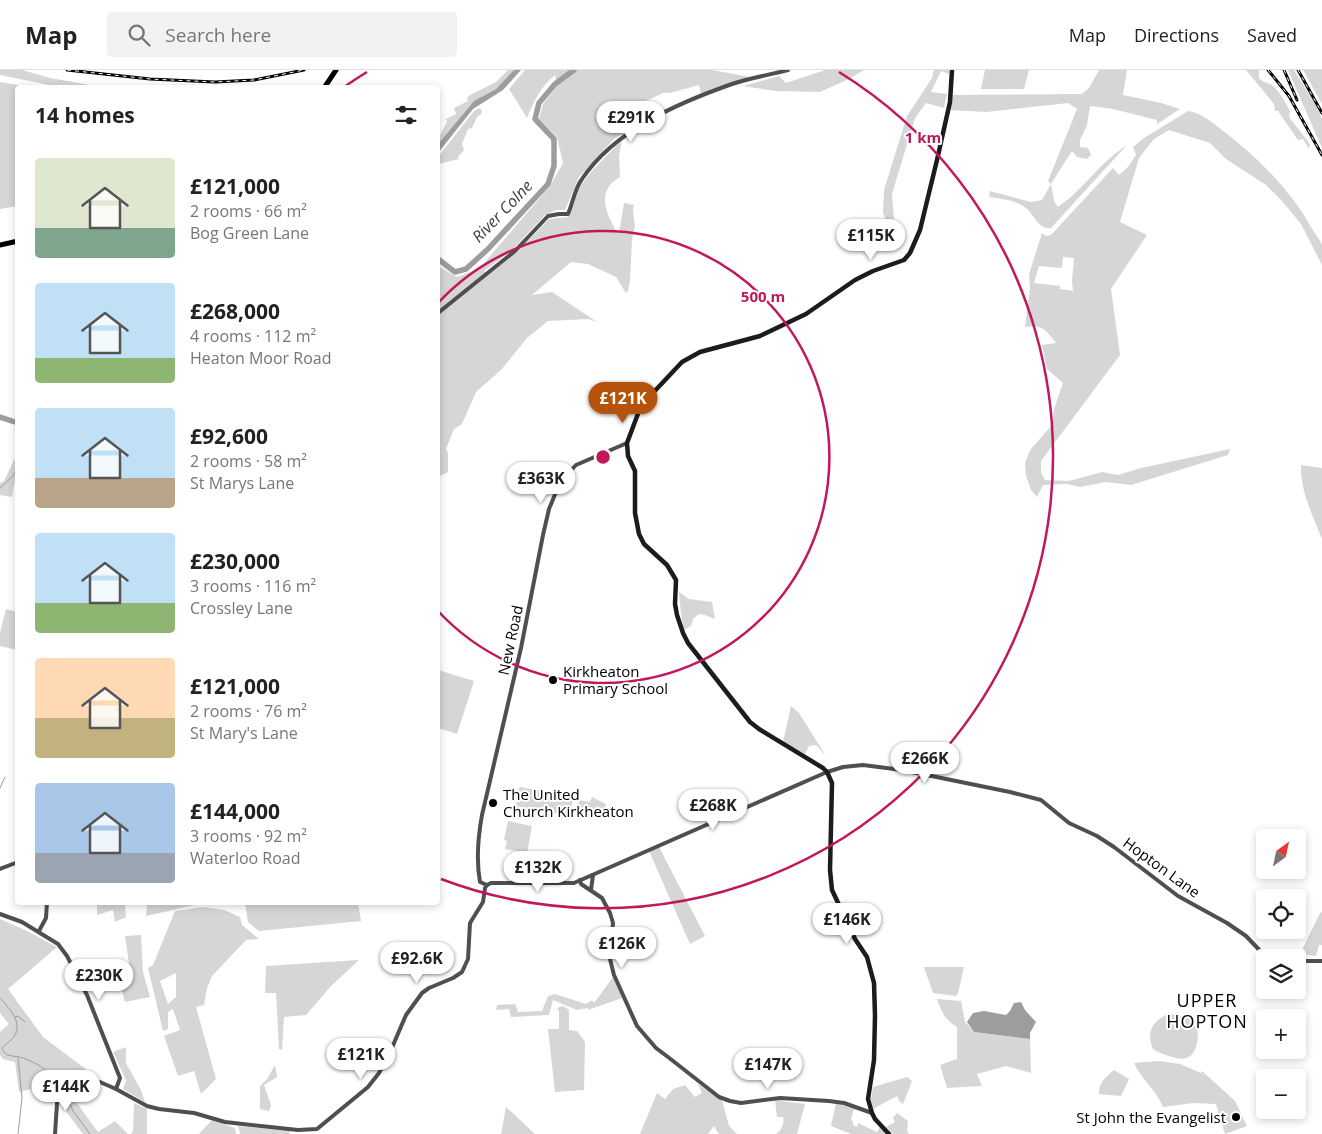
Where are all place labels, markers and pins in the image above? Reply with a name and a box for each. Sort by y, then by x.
pin: £291K [596,100,666,143]
pin: £115K [836,218,906,261]
pin: £121K [588,382,658,424]
centre of rings [594,448,612,466]
pin: £363K [506,462,576,504]
place label: Kirkheaton Primary School [563,661,668,698]
marker: Kirkheaton Primary School [547,674,559,686]
pin: £266K [890,742,960,784]
place label: The United Church Kirkheaton [503,784,634,821]
pin: £268K [678,788,748,831]
marker: The United Church Kirkheaton [487,797,499,809]
pin: £132K [503,850,573,893]
pin: £146K [812,902,882,945]
pin: £126K [587,926,657,969]
pin: £92.6K [376,942,458,984]
pin: £230K [64,958,134,1001]
pin: £121K [326,1038,396,1080]
pin: £147K [733,1048,803,1090]
pin: £144K [31,1070,101,1112]
place label: St John the Evangelist [1076,1107,1226,1127]
marker: St John the Evangelist [1230,1111,1242,1123]

